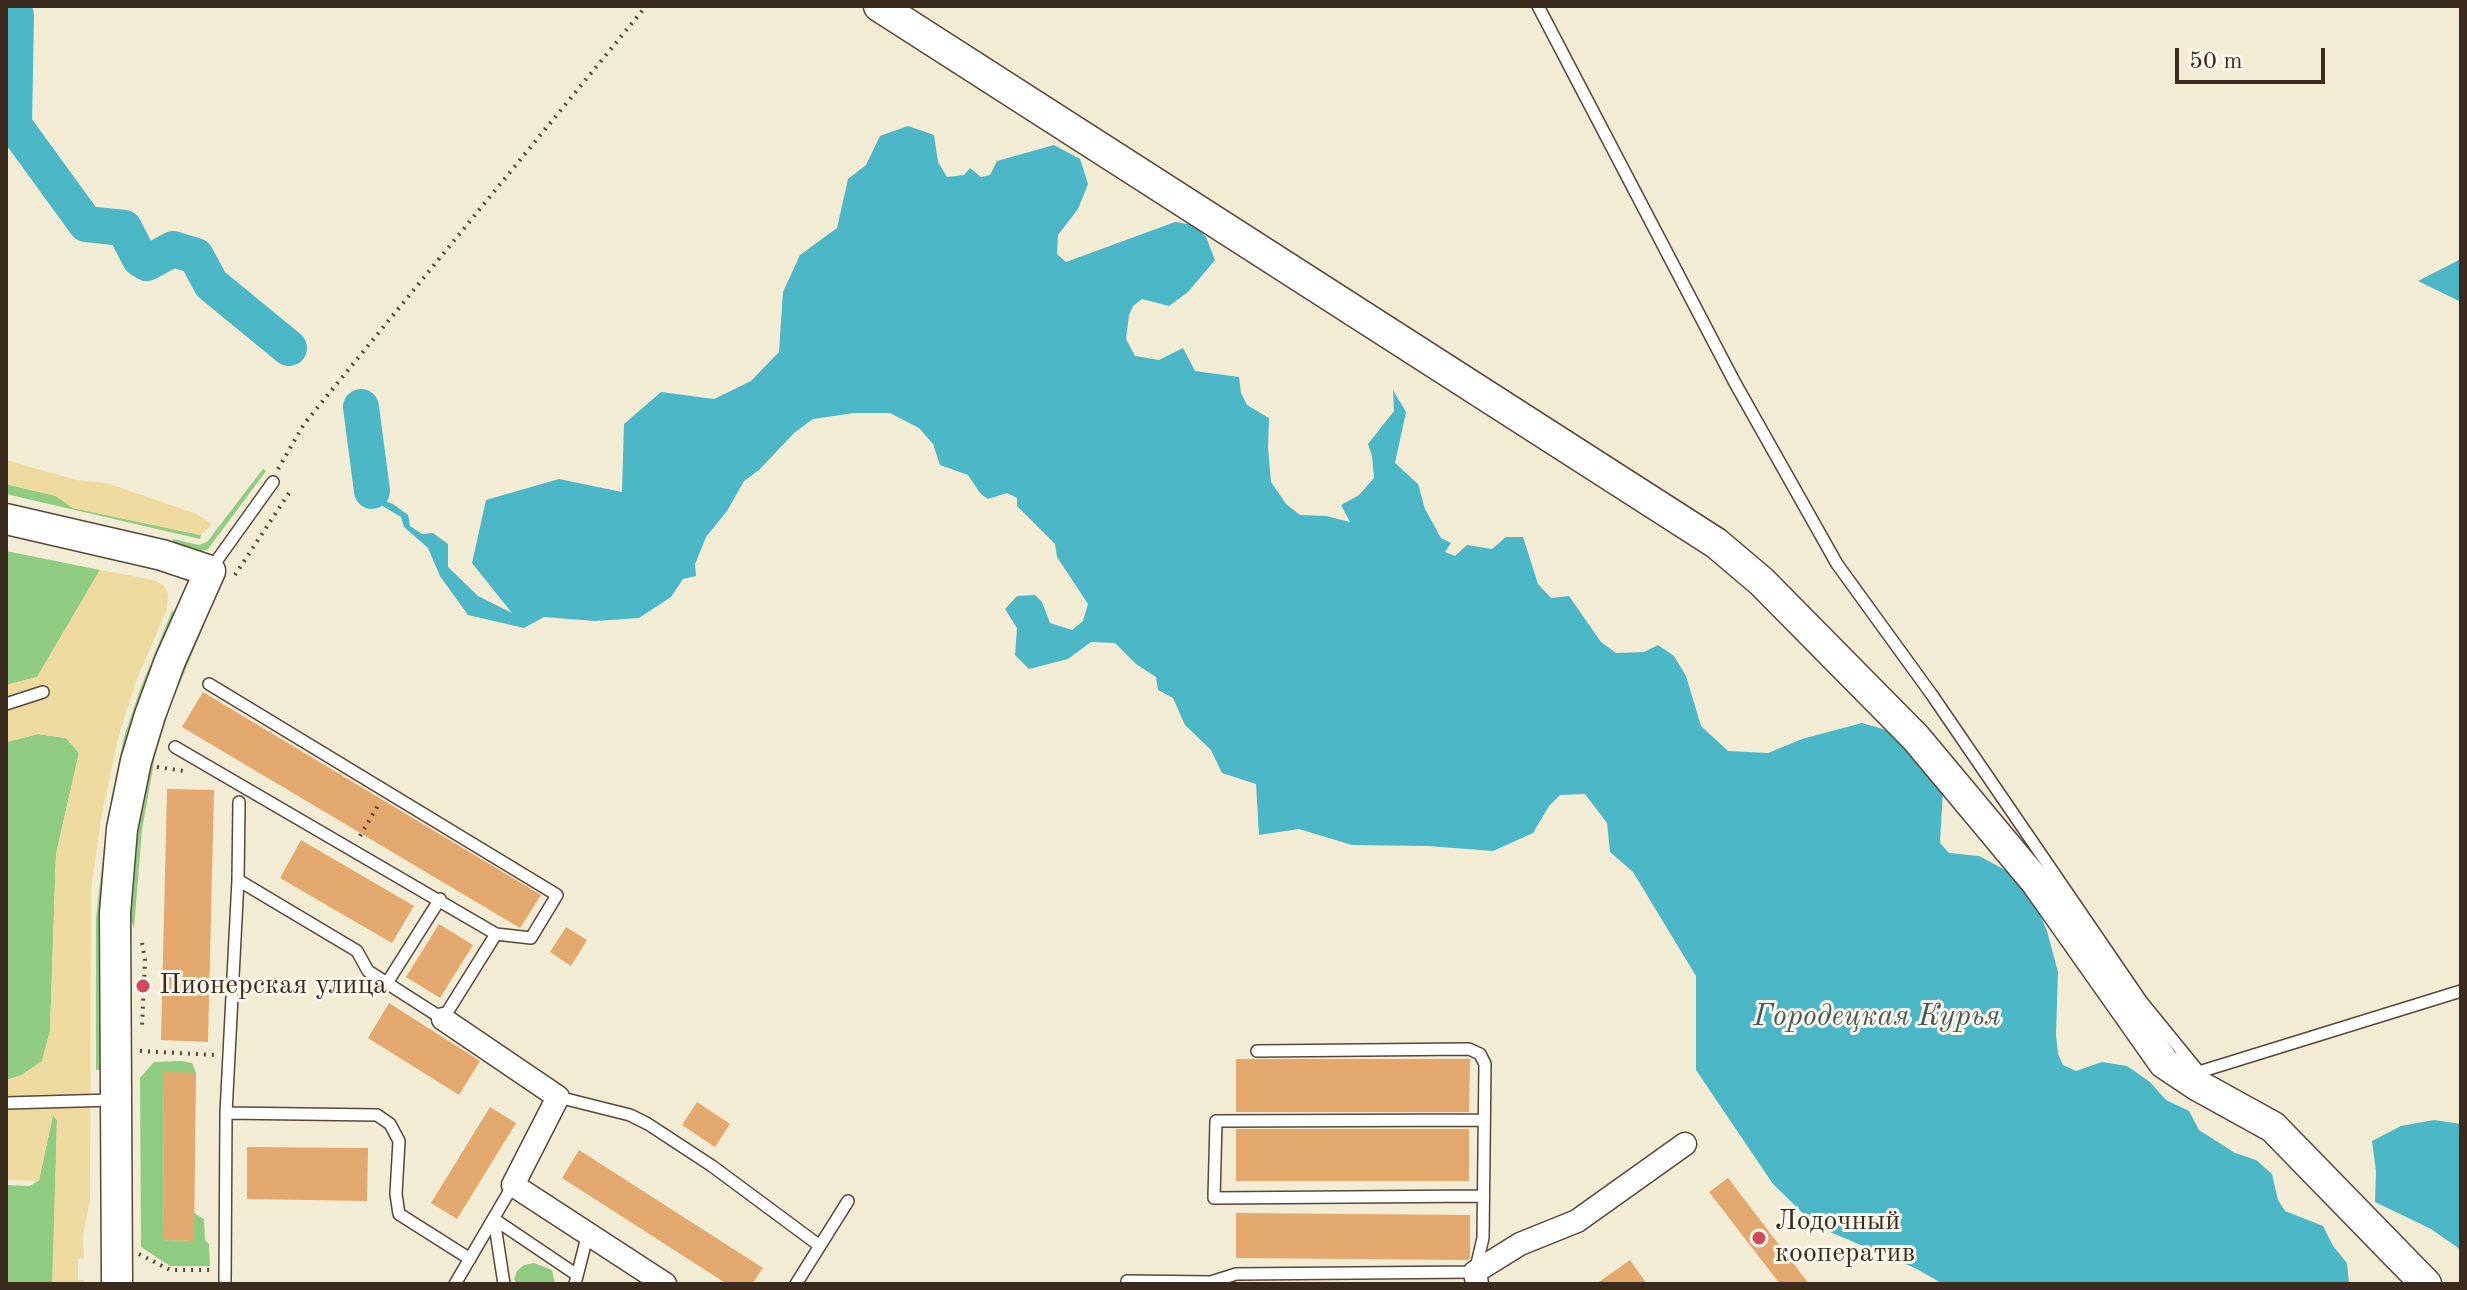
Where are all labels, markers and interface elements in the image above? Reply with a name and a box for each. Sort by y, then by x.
scale bar [2179,32,2329,82]
text: 50 m [2189,50,2243,74]
place label: Пионерская улица [159,969,387,1003]
marker: Пионерская улица [134,977,152,995]
water label: Городецкая Курья [1753,999,2001,1035]
place label: Лодочный кооператив [1775,1205,1915,1271]
marker: Лодочный кооператив [1750,1229,1768,1247]

